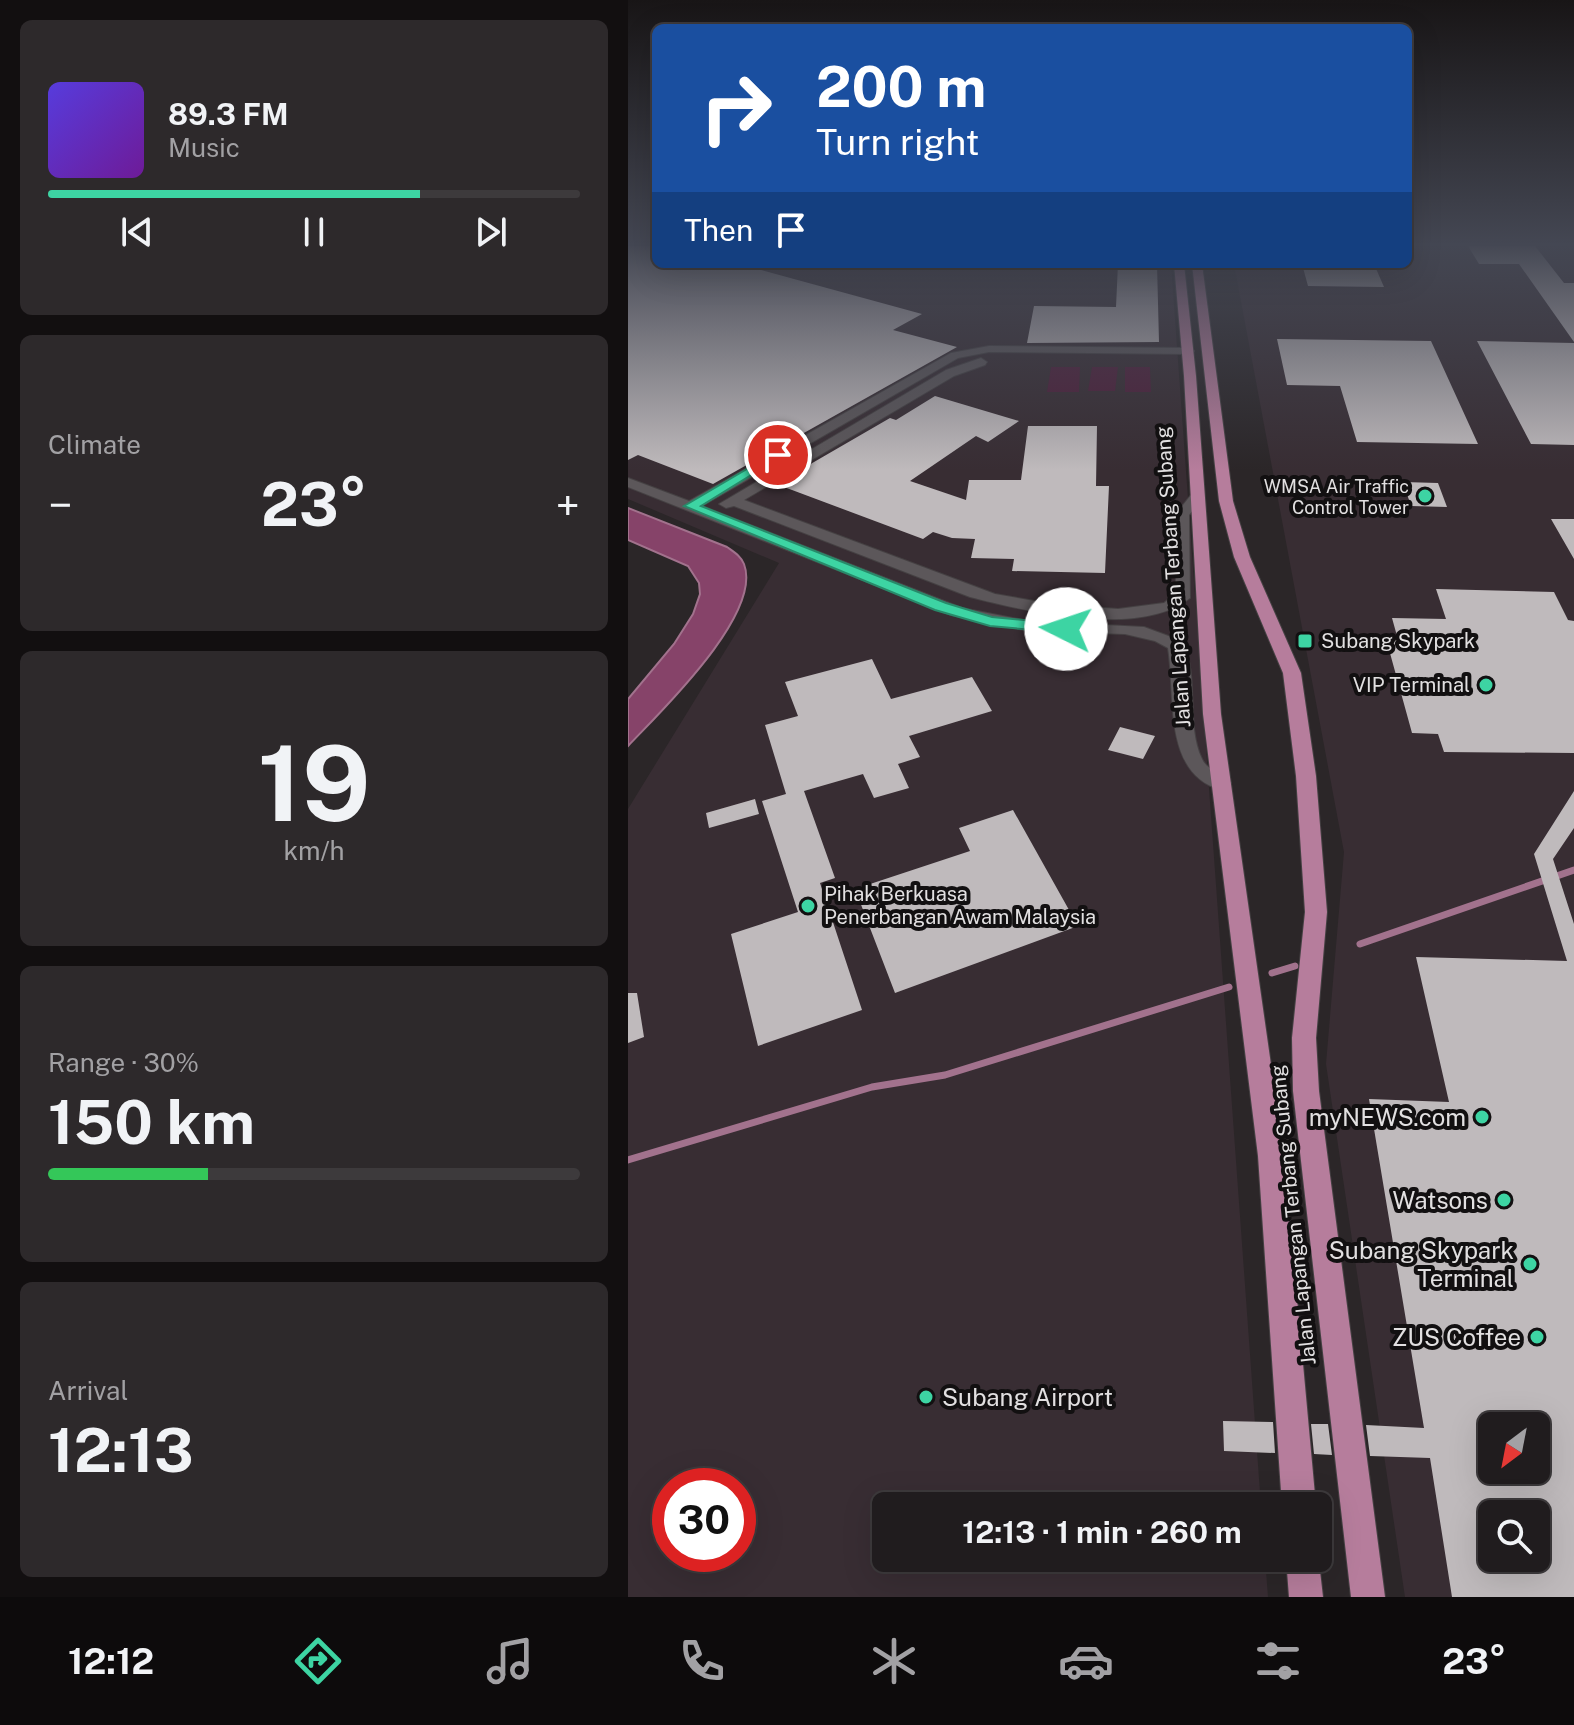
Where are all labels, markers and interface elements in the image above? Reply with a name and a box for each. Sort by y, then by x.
text: 200 m [816,54,986,120]
icon: right [684,56,788,160]
text: 89.3 FM [168,96,289,132]
text: Turn right [816,121,979,163]
text: Music [168,132,240,163]
icon: arrive [769,208,813,252]
icon: previous [115,210,159,254]
icon: pause [292,210,336,254]
icon: next [469,210,513,254]
text: Then [684,212,753,248]
pin [744,421,812,489]
street label: Jalan Lapangan Terbang Subang [1151,426,1195,728]
text: Climate [48,429,141,460]
icon: arrive [756,433,800,477]
text: 23° [261,469,367,540]
place label: WMSA Air Traffic Control Tower [1264,476,1409,518]
text: − [48,479,72,531]
text: + [556,479,580,531]
marker: WMSA Air Traffic Control Tower [1416,487,1434,505]
position arrow [1024,587,1108,671]
place label: Subang Skypark [1321,629,1475,653]
marker: Subang Skypark [1296,632,1314,650]
place label: VIP Terminal [1353,673,1470,697]
marker: VIP Terminal [1477,676,1495,694]
text: 19 [257,722,371,844]
text: km/h [283,835,345,866]
place label: Pihak Berkuasa Penerbangan Awam Malaysia [824,882,1096,929]
marker: Pihak Berkuasa Penerbangan Awam Malaysia [799,897,817,915]
text: Range · 30% [48,1047,199,1078]
street label: Jalan Lapangan Terbang Subang [1265,1064,1321,1366]
text: 150 km [48,1087,255,1158]
place label: myNEWS.com [1309,1103,1466,1131]
marker: myNEWS.com [1473,1108,1491,1126]
place label: Watsons [1393,1186,1488,1214]
marker: Watsons [1495,1191,1513,1209]
place label: Subang Skypark Terminal [1329,1236,1514,1292]
marker: Subang Skypark Terminal [1521,1255,1539,1273]
place label: ZUS Coffee [1392,1323,1521,1351]
marker: ZUS Coffee [1528,1328,1546,1346]
text: Arrival [48,1375,128,1406]
place label: Subang Airport [942,1383,1113,1411]
marker: Subang Airport [917,1388,935,1406]
north arrow [1478,1412,1550,1484]
map controls [1478,1412,1550,1572]
text: 12:13 [48,1415,194,1486]
speed limit sign: 30 [652,1468,756,1572]
button: search [1478,1500,1550,1572]
text: 12:13 · 1 min · 260 m [962,1514,1242,1550]
icon: directions [290,1633,346,1689]
icon: music [482,1633,538,1689]
icon: phone [674,1633,730,1689]
icon: climate [866,1633,922,1689]
icon: car [1058,1633,1114,1689]
icon: filters [1250,1633,1306,1689]
text: 12:12 [68,1640,154,1682]
text: 23° [1442,1640,1506,1682]

